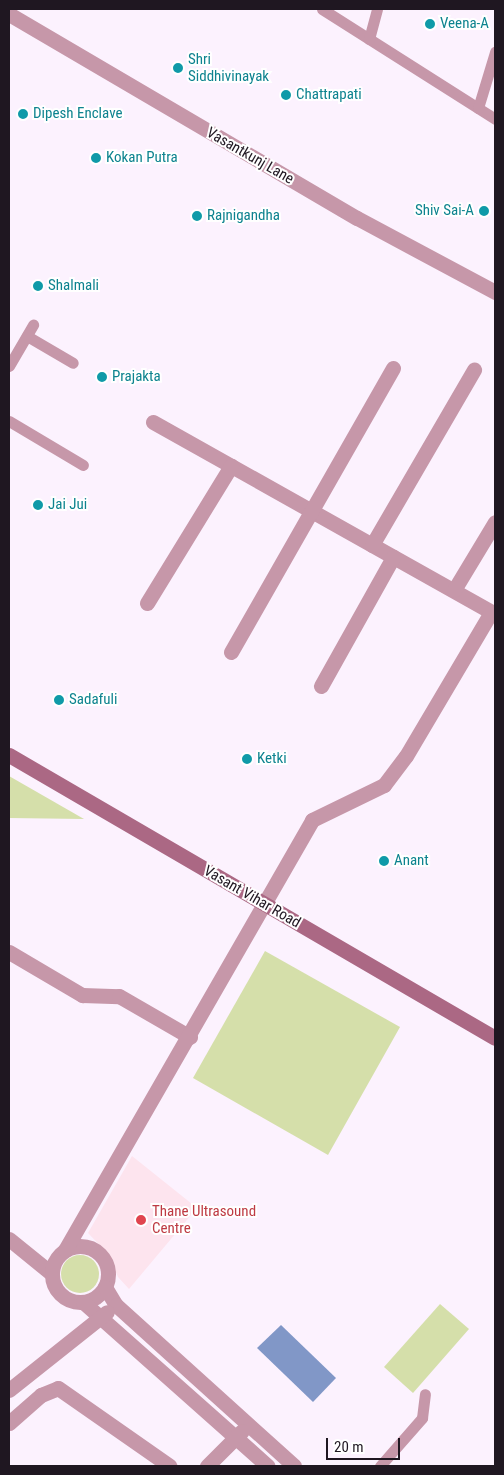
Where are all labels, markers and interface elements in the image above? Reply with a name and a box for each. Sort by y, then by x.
place label: Veena-A [440,15,489,33]
marker: Veena-A [424,18,436,30]
place label: Shri Siddhivinayak [188,50,269,85]
marker: Shri Siddhivinayak [172,62,184,74]
place label: Chattrapati [296,86,362,104]
marker: Chattrapati [280,89,292,101]
place label: Dipesh Enclave [33,105,122,123]
marker: Dipesh Enclave [17,108,29,120]
street label: Vasantkunj Lane [203,124,297,188]
place label: Kokan Putra [106,149,178,167]
marker: Kokan Putra [90,152,102,164]
place label: Shiv Sai-A [415,202,474,220]
marker: Shiv Sai-A [478,205,490,217]
place label: Rajnigandha [207,207,280,225]
marker: Rajnigandha [191,210,203,222]
place label: Shalmali [48,277,99,295]
marker: Shalmali [32,280,44,292]
place label: Prajakta [112,368,161,386]
marker: Prajakta [96,371,108,383]
place label: Jai Jui [48,496,87,514]
marker: Jai Jui [32,499,44,511]
place label: Sadafuli [69,691,117,709]
marker: Sadafuli [53,694,65,706]
place label: Ketki [257,750,287,768]
marker: Ketki [241,753,253,765]
place label: Anant [394,852,429,870]
marker: Anant [378,855,390,867]
street label: Vasant Vihar Road [200,862,304,932]
place label: Thane Ultrasound Centre [152,1202,256,1237]
marker: Thane Ultrasound Centre [134,1213,148,1227]
scale bar [329,1428,403,1460]
text: 20 m [334,1438,364,1456]

